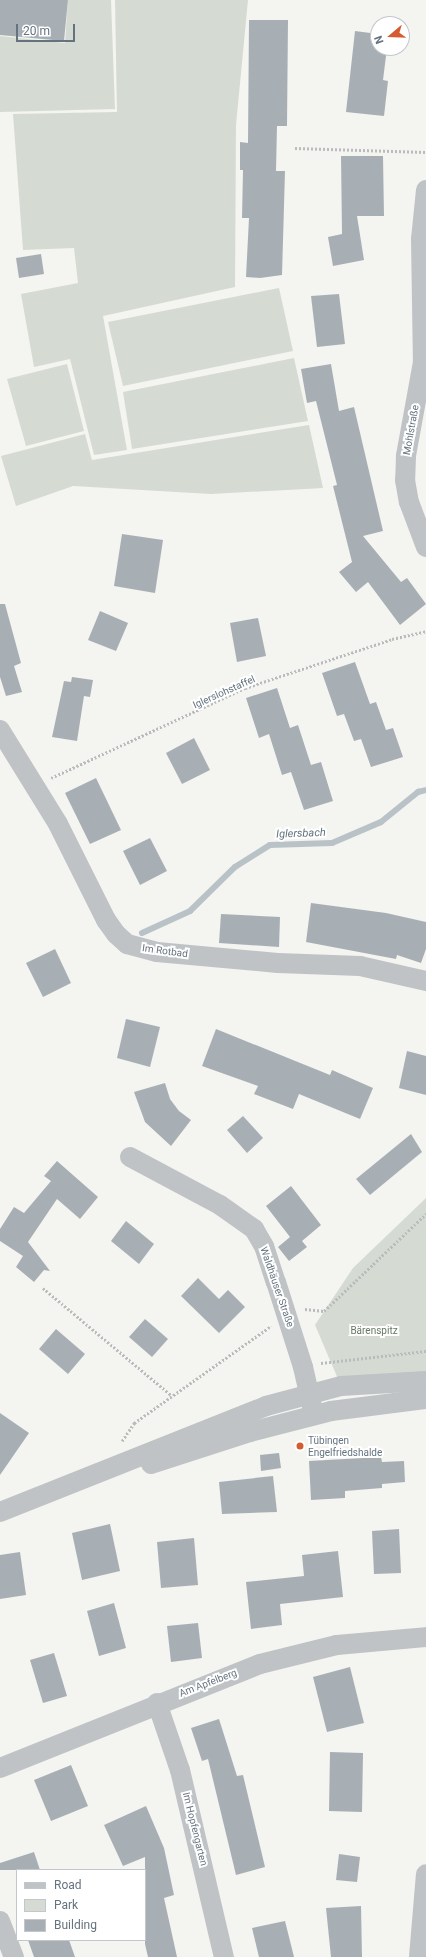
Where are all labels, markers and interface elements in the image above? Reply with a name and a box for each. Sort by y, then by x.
scale bar [18,16,77,42]
north arrow [370,16,410,56]
text: 20 m [23,24,50,38]
text: N [372,34,387,46]
street label: Mohlstraße [401,404,421,456]
street label: Iglerslohstaffel [191,673,257,711]
water label: Iglersbach [276,827,326,841]
street label: Im Rotbad [141,942,189,960]
street label: Waldhäuser Straße [258,1245,296,1329]
park label: Bärenspitz [350,1325,398,1337]
place label: Tübingen Engelfriedshalde [308,1434,382,1458]
marker: Tübingen Engelfriedshalde [295,1441,305,1451]
street label: Am Apfelberg [177,1666,239,1700]
street label: Im Hopfengarten [180,1791,210,1867]
legend [16,1869,146,1941]
text: Road [54,1878,82,1892]
text: Park [54,1898,78,1912]
text: Building [54,1918,97,1932]

